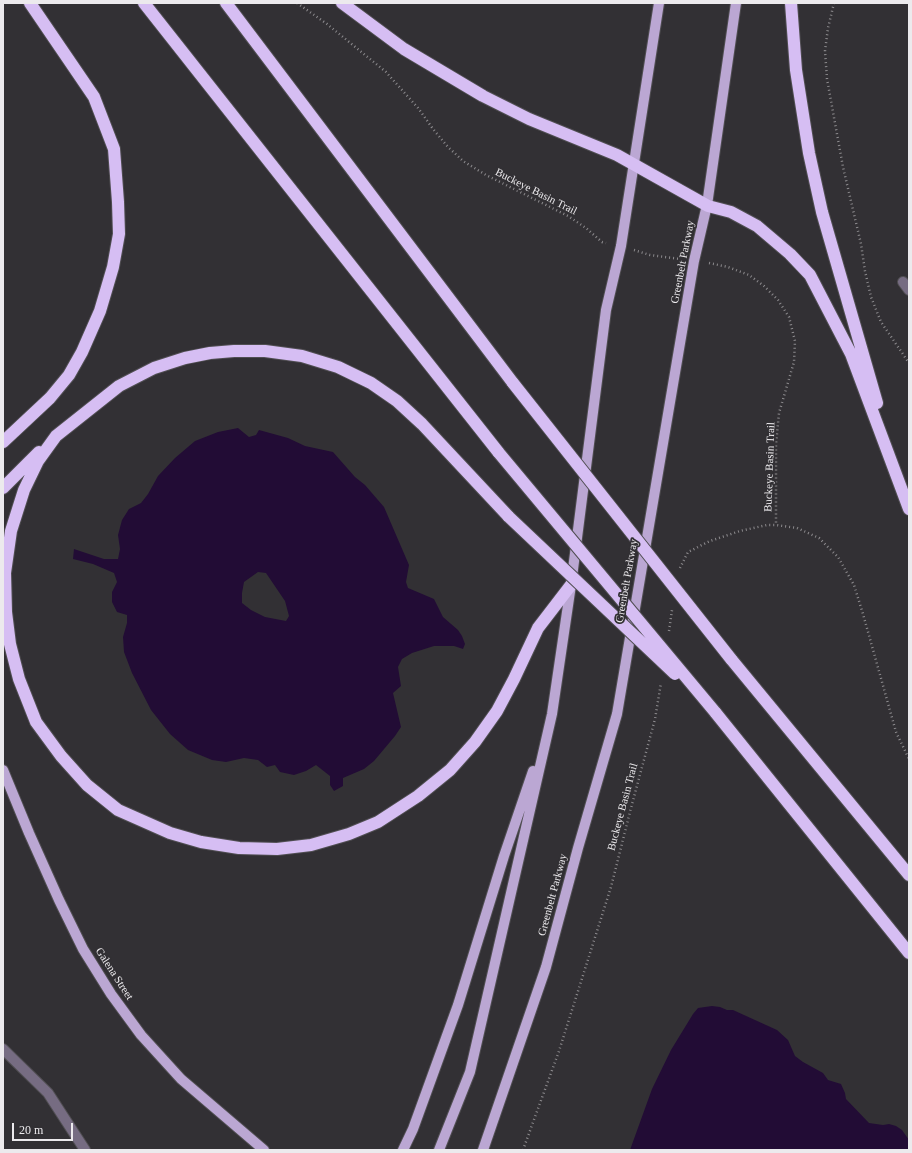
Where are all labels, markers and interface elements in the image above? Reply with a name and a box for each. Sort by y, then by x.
street label: Buckeye Basin Trail [493,166,579,218]
street label: Greenbelt Parkway [668,219,698,305]
street label: Buckeye Basin Trail [762,422,778,512]
street label: Greenbelt Parkway [613,538,641,624]
street label: Buckeye Basin Trail [605,762,641,852]
street label: Greenbelt Parkway [536,852,570,938]
street label: Galena Street [92,945,136,1003]
scale bar [14,1115,75,1141]
text: 20 m [19,1123,43,1137]

